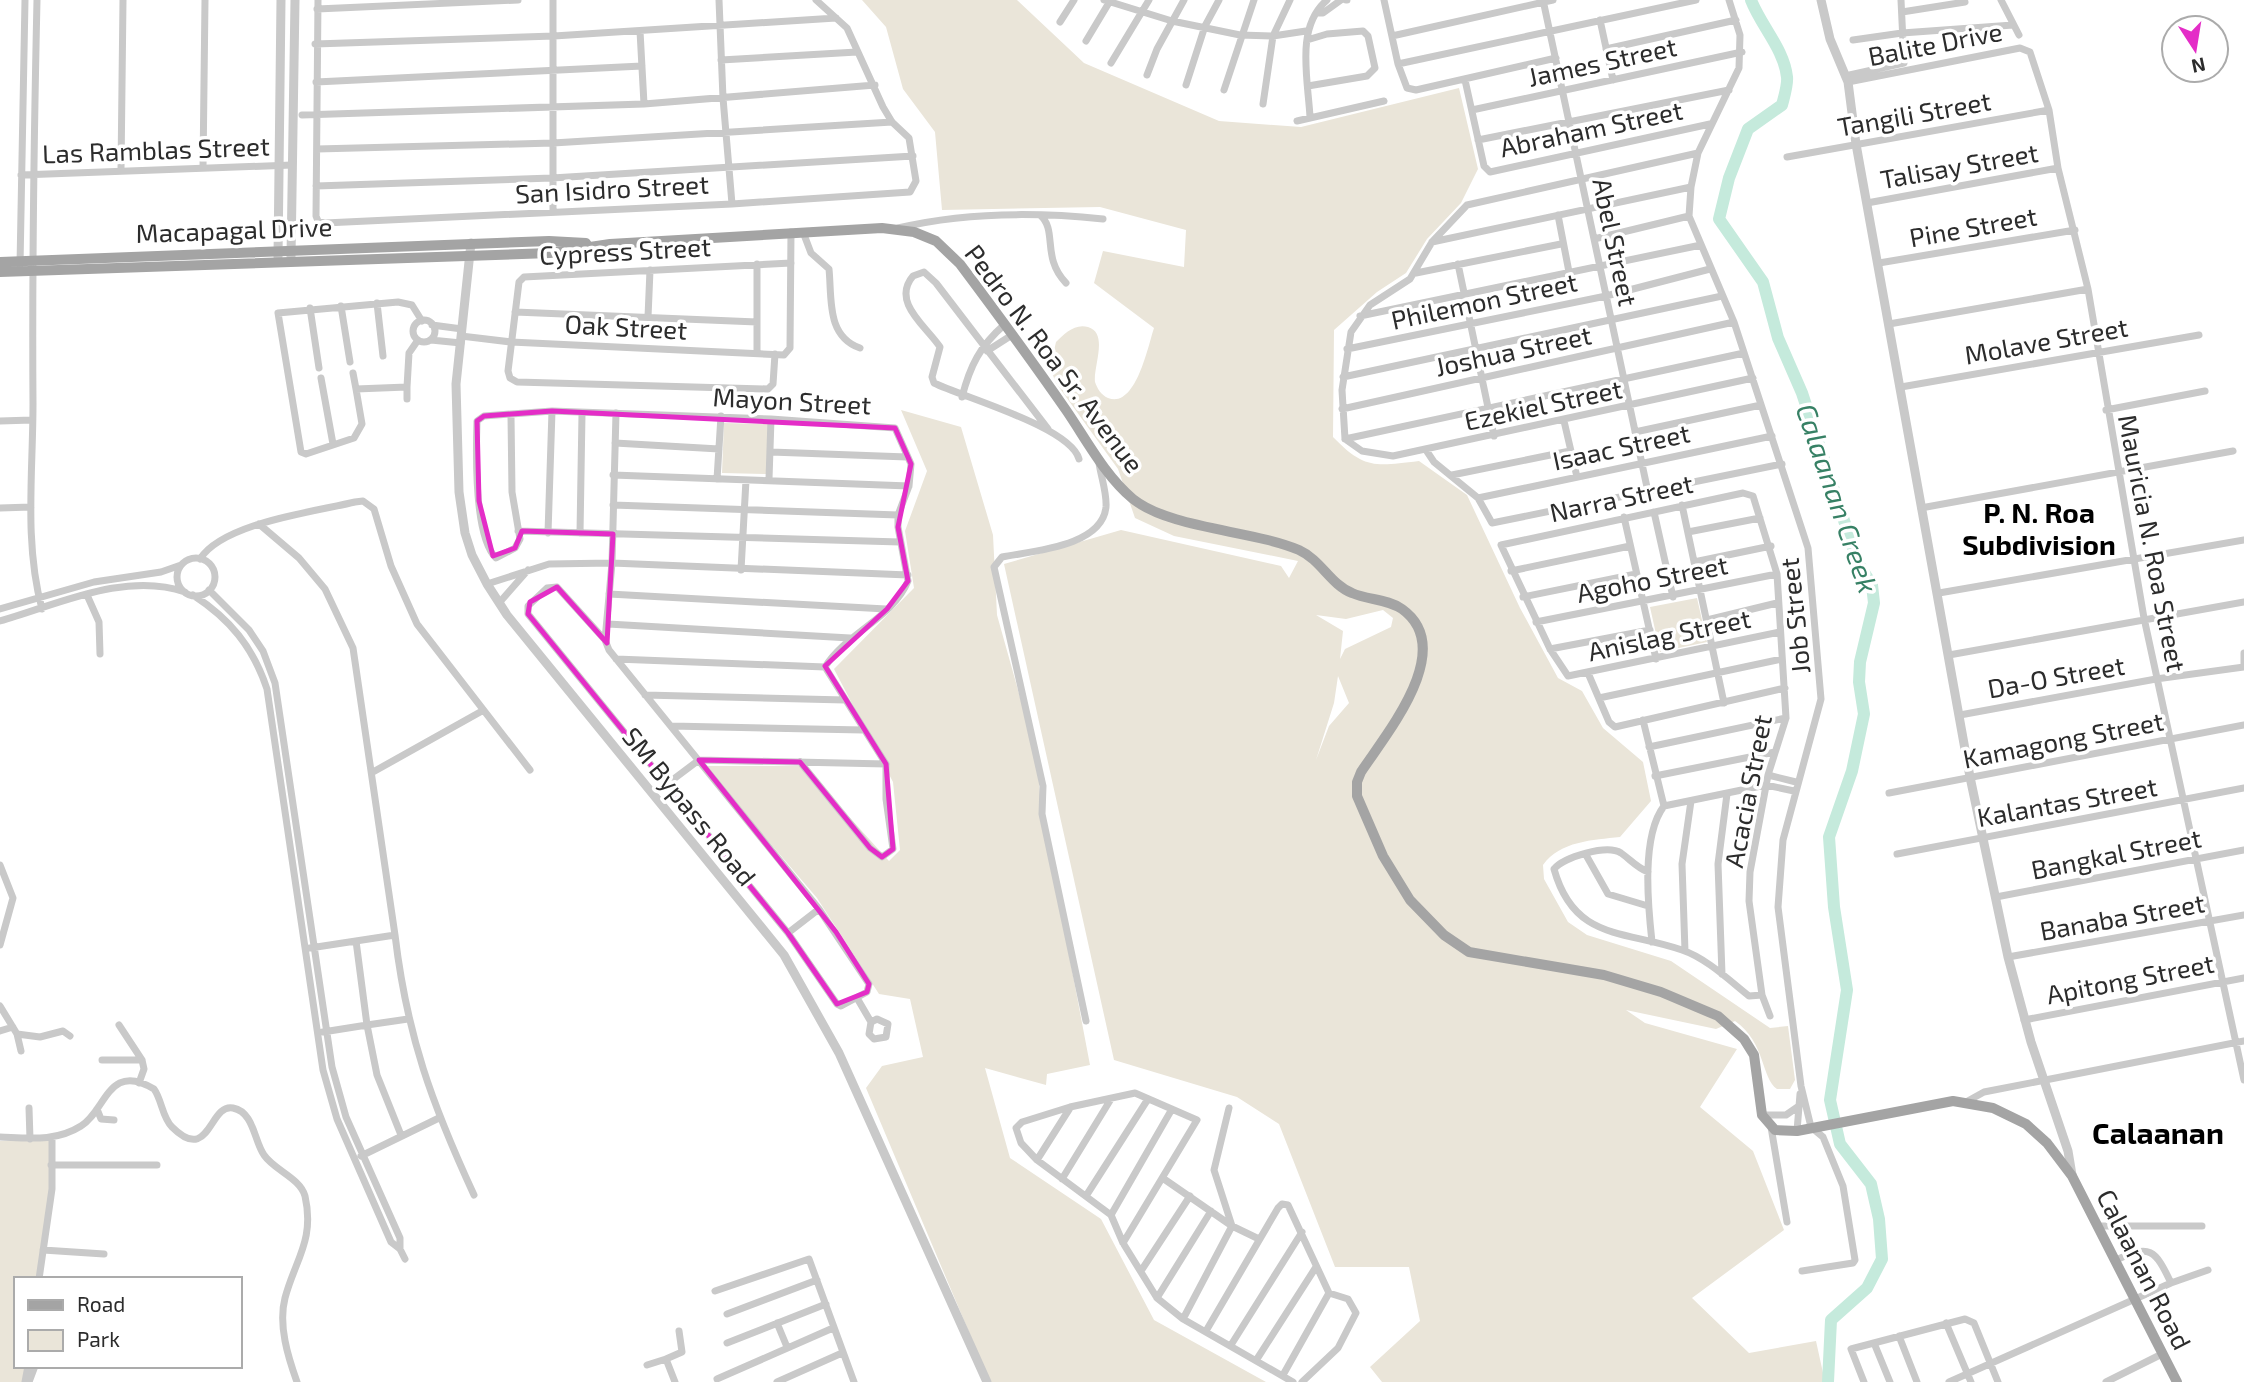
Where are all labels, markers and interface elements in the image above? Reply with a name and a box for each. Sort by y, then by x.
north arrow [2160,14,2230,84]
street label: Balite Drive [1865,15,2005,71]
street label: James Street [1525,30,1679,92]
text: N [2190,53,2208,79]
street label: Tangili Street [1835,84,1993,142]
street label: Abraham Street [1497,93,1685,162]
street label: Las Ramblas Street [42,130,270,168]
street label: Talisay Street [1878,136,2040,194]
street label: San Isidro Street [514,167,710,209]
street label: Abel Street [1587,175,1645,309]
street label: Pine Street [1907,200,2039,252]
street label: Macapagal Drive [135,210,333,248]
street label: Cypress Street [538,230,712,270]
street label: Pedro N. Roa Sr. Avenue [959,238,1151,478]
street label: Philemon Street [1388,265,1580,335]
street label: Oak Street [564,307,688,345]
street label: Molave Street [1962,310,2130,370]
street label: Joshua Street [1432,318,1594,382]
street label: Ezekiel Street [1461,372,1625,436]
street label: Mayon Street [712,380,872,420]
water label: Calaanan Creek [1790,399,1886,597]
street label: Mauricia N. Roa Street [2113,412,2193,674]
street label: Isaac Street [1550,416,1692,476]
street label: Narra Street [1546,467,1696,527]
district label: P. N. Roa Subdivision [1962,495,2116,561]
street label: Agoho Street [1574,548,1730,608]
street label: Job Street [1772,556,1816,676]
street label: Anislag Street [1585,602,1753,666]
street label: Da-O Street [1985,649,2127,703]
street label: Kamagong Street [1960,704,2166,774]
street label: Acacia Street [1717,712,1777,870]
street label: SM Bypass Road [617,721,763,891]
street label: Kalantas Street [1975,770,2159,832]
street label: Bangkal Street [2028,821,2204,885]
street label: Banaba Street [2037,886,2207,946]
street label: Apitong Street [2044,947,2217,1009]
district label: Calaanan [2092,1114,2224,1150]
street label: Calaanan Road [2091,1184,2199,1354]
legend [14,1277,242,1368]
text: Road [77,1291,125,1316]
text: Park [77,1326,120,1351]

